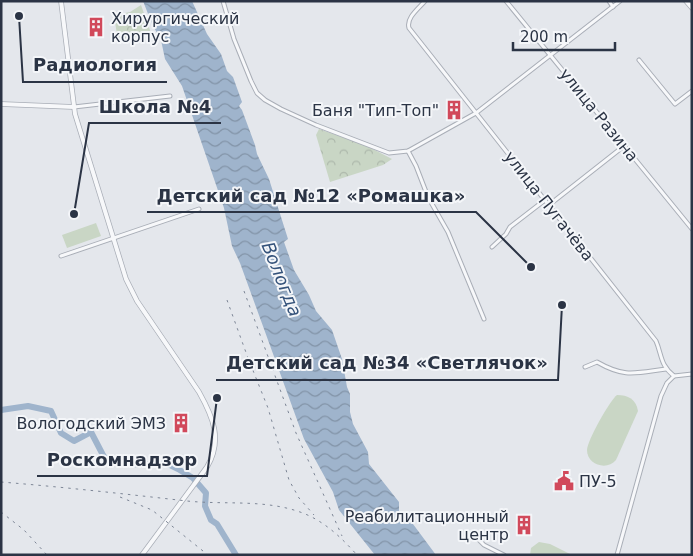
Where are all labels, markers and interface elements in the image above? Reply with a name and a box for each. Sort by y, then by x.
place label: Хирургический корпус [111,9,240,46]
building icon: Хирургический корпус [85,16,107,38]
scale bar [513,20,616,52]
text: 200 m [520,28,568,46]
callout: Радиология [23,49,167,82]
text: Радиология [33,54,157,75]
street label: улица Разина [556,65,642,165]
callout: Школа №4 [89,90,221,123]
text: Школа №4 [99,96,211,117]
building icon: Баня "Тип-Топ" [443,99,465,121]
place label: Баня "Тип-Топ" [312,101,439,120]
street label: улица Пугачёва [500,147,598,265]
callout: Детский сад №12 «Ромашка» [147,179,476,212]
text: Детский сад №12 «Ромашка» [157,185,465,206]
water label: Вологда [258,239,306,319]
callout: Детский сад №34 «Светлячок» [216,347,558,380]
text: Детский сад №34 «Светлячок» [226,352,548,373]
building icon: Вологодский ЭМЗ [170,412,192,434]
place label: Вологодский ЭМЗ [16,414,166,433]
callout: Роскомнадзор [37,443,207,476]
text: Роскомнадзор [47,449,197,470]
public building icon: ПУ-5 [553,470,575,492]
place label: ПУ-5 [579,472,617,491]
place label: Реабилитационный центр [345,507,509,544]
building icon: Реабилитационный центр [513,514,535,536]

